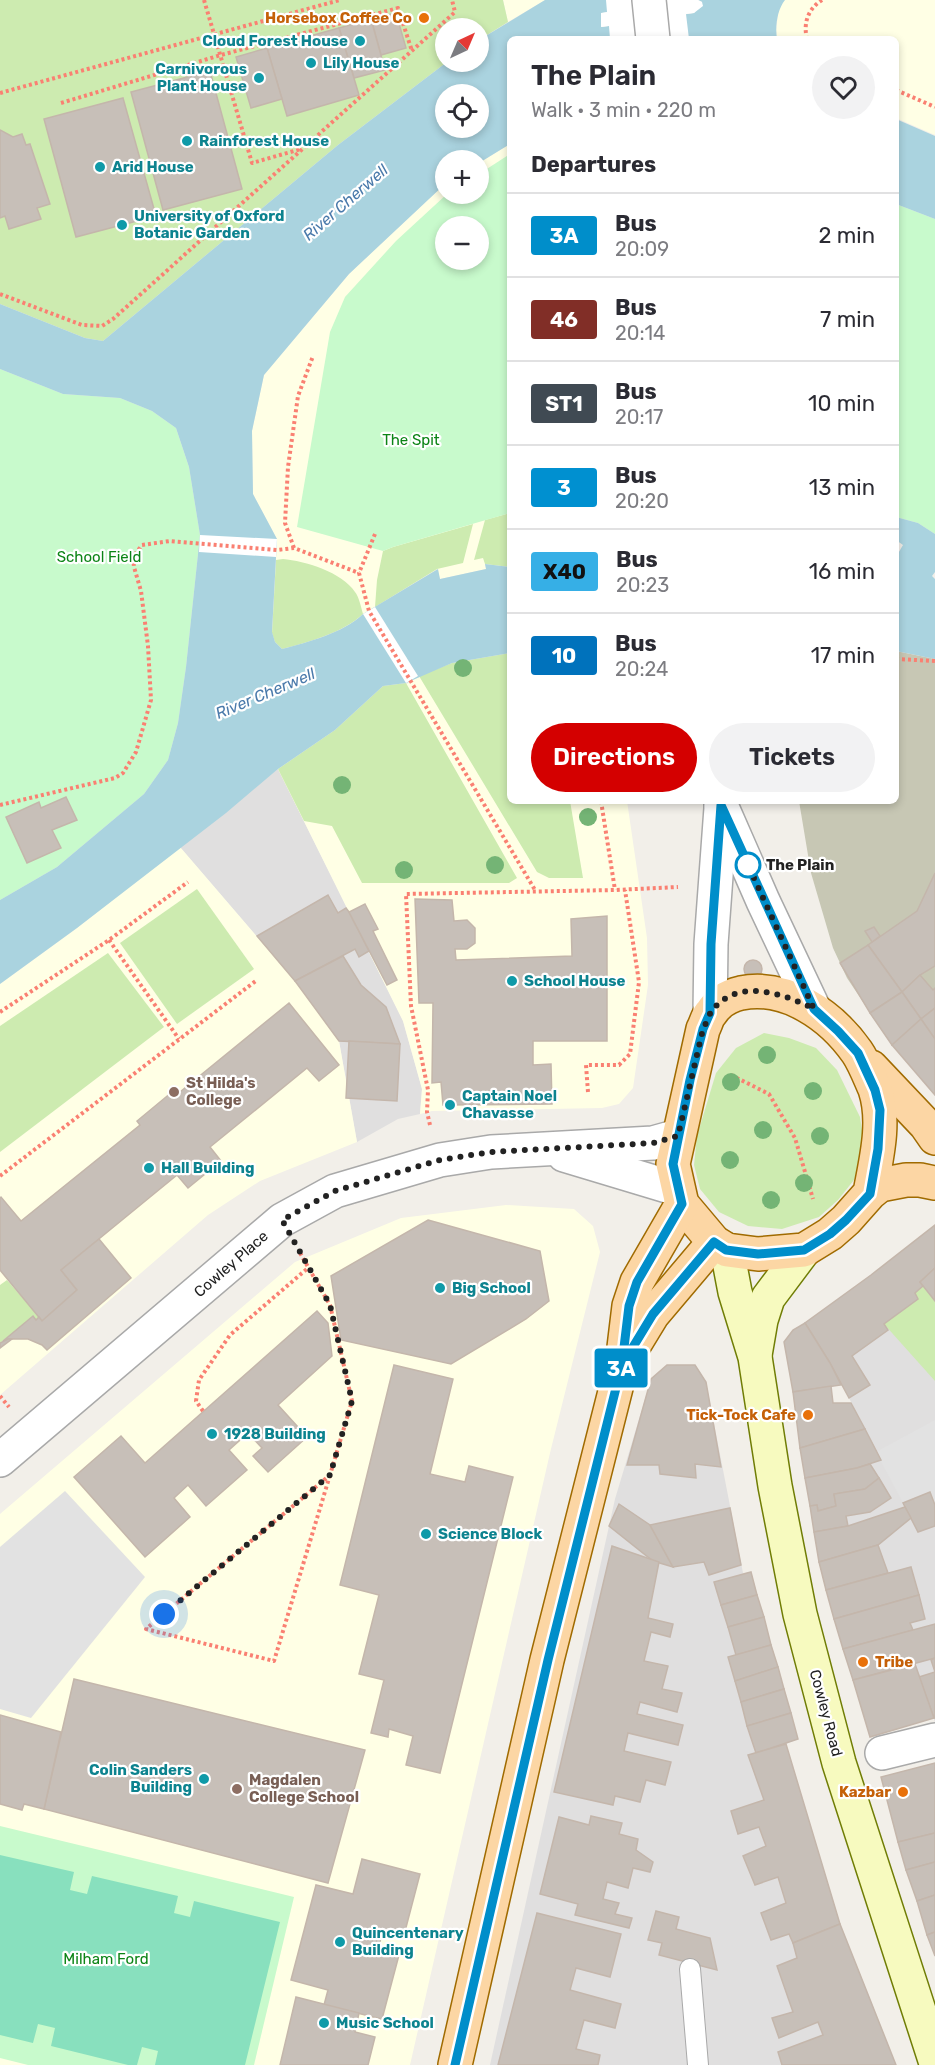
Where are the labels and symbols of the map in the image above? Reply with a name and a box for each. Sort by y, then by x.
place label: Horsebox Coffee Co [265,9,412,27]
marker: Horsebox Coffee Co [417,11,431,25]
north arrow [435,18,489,72]
place label: Cloud Forest House [202,32,348,50]
marker: Cloud Forest House [353,34,367,48]
place label: Lily House [323,54,400,72]
marker: Lily House [304,56,318,70]
place label: Carnivorous Plant House [155,60,247,95]
marker: Carnivorous Plant House [252,71,266,85]
place label: Rainforest House [199,132,329,150]
marker: Rainforest House [180,134,194,148]
place label: Arid House [112,158,194,176]
marker: Arid House [93,160,107,174]
water label: River Cherwell [299,160,393,244]
place label: University of Oxford Botanic Garden [134,207,284,242]
marker: University of Oxford Botanic Garden [115,218,129,232]
park label: The Spit [382,431,440,449]
park label: School Field [57,548,141,566]
water label: River Cherwell [213,664,319,723]
marker: The Plain [735,852,761,878]
place label: The Plain [766,856,834,874]
place label: School House [524,972,626,990]
marker: School House [505,974,519,988]
place label: St Hilda's College [186,1074,256,1109]
marker: St Hilda's College [167,1085,181,1099]
place label: Captain Noel Chavasse [462,1087,557,1122]
marker: Captain Noel Chavasse [443,1098,457,1112]
place label: Hall Building [161,1159,254,1177]
marker: Hall Building [142,1161,156,1175]
street label: Cowley Place [190,1227,272,1301]
place label: Big School [452,1279,531,1297]
marker: Big School [433,1281,447,1295]
line badge: 3A [594,1348,648,1388]
place label: Tick-Tock Cafe [686,1406,796,1424]
marker: Tick-Tock Cafe [801,1408,815,1422]
place label: 1928 Building [224,1425,326,1443]
marker: 1928 Building [205,1427,219,1441]
place label: Science Block [438,1525,542,1543]
marker: Science Block [419,1527,433,1541]
your location [149,1599,179,1629]
place label: Tribe [875,1653,913,1671]
marker: Tribe [856,1655,870,1669]
street label: Cowley Road [806,1668,846,1758]
place label: Colin Sanders Building [89,1761,192,1796]
place label: Magdalen College School [249,1771,359,1806]
marker: Colin Sanders Building [197,1772,211,1786]
marker: Magdalen College School [230,1782,244,1796]
place label: Kazbar [839,1783,891,1801]
marker: Kazbar [896,1785,910,1799]
place label: Quincentenary Building [352,1924,464,1959]
marker: Quincentenary Building [333,1935,347,1949]
park label: Milham Ford [63,1950,149,1968]
place label: Music School [336,2014,434,2032]
marker: Music School [317,2016,331,2030]

